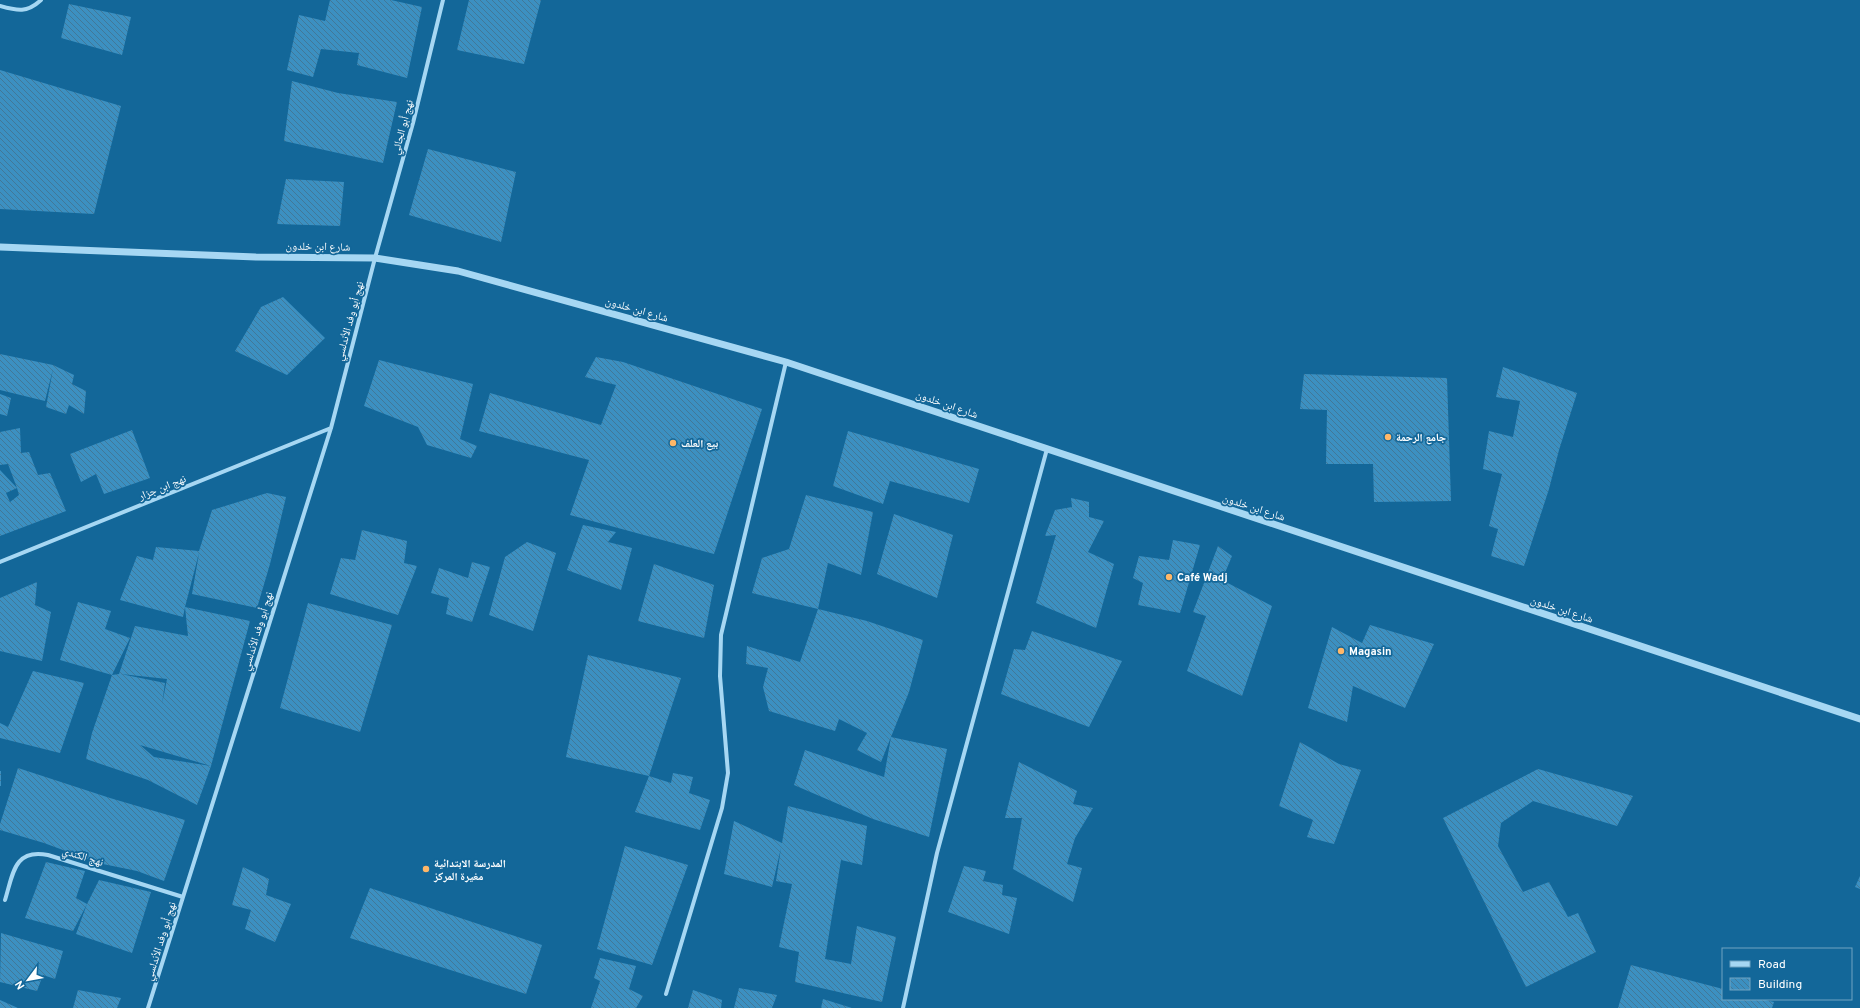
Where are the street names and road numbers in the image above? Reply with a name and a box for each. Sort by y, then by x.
street label: نهج أبو الجائي [388,98,418,156]
street label: شارع ابن خلدون [286,239,350,255]
street label: نهج أبو وفد الأندلسي [332,280,368,363]
street label: شارع ابن خلدون [604,294,670,326]
street label: شارع ابن خلدون [914,388,980,422]
street label: نهج ابن جزار [136,472,188,504]
street label: شارع ابن خلدون [1221,491,1287,525]
street label: نهج أبو وفد الأندلسي [239,590,277,673]
street label: شارع ابن خلدون [1529,593,1595,627]
street label: نهج الكندي [60,844,105,871]
street label: نهج أبو وفد الأندلسي [142,900,180,983]

